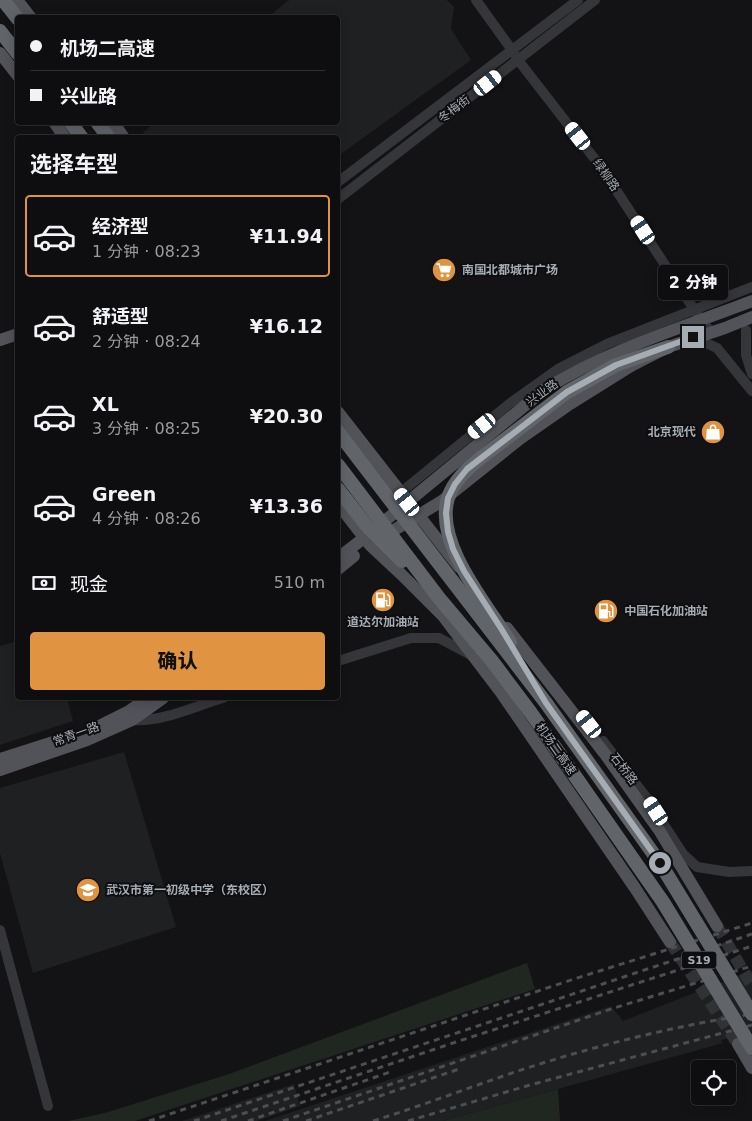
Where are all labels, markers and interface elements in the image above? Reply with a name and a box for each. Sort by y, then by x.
text: 机场二高速 [60,37,155,59]
car [471,68,504,98]
text: 兴业路 [60,85,117,107]
street label: 冬梅街 [436,92,472,126]
car [562,120,593,152]
text: 选择车型 [30,152,118,177]
street label: 绿柳路 [590,156,622,194]
car [628,213,657,247]
icon: car [32,214,77,259]
text: 经济型 [92,215,149,237]
text: ¥11.94 [250,225,323,247]
text: 1 分钟 · 08:23 [92,242,201,261]
supermarket icon: 南国北都城市广场 [431,257,457,283]
place label: 南国北都城市广场 [462,263,558,277]
callout: 2 分钟 [658,264,728,300]
text: 2 分钟 [669,273,717,292]
icon: car [32,304,77,349]
text: 舒适型 [92,305,149,327]
text: ¥16.12 [250,315,323,337]
route end [682,326,704,348]
text: 2 分钟 · 08:24 [92,332,201,351]
street label: 兴业路 [523,377,561,409]
text: XL [92,393,119,415]
icon: car [32,394,77,439]
text: ¥20.30 [250,405,323,427]
car [465,411,498,441]
text: 3 分钟 · 08:25 [92,419,201,438]
shop icon: 北京现代 [700,419,726,445]
place label: 北京现代 [648,425,696,439]
text: Green [92,483,156,505]
icon: car [32,484,77,529]
car [391,486,422,518]
text: ¥13.36 [250,495,323,517]
text: 4 分钟 · 08:26 [92,509,201,528]
icon: cash [30,569,58,597]
text: 现金 [70,573,108,595]
text: 510 m [274,573,325,592]
fuel station icon: 道达尔加油站 [370,587,396,613]
fuel station icon: 中国石化加油站 [593,598,619,624]
place label: 中国石化加油站 [624,604,708,618]
place label: 道达尔加油站 [347,615,419,629]
button: 确认 [30,632,325,690]
car [573,708,604,740]
street label: 常青一路 [51,719,101,749]
street label: 机场二高速 [533,720,579,778]
street label: 石桥路 [607,751,641,787]
car [641,794,670,828]
route start [649,852,671,874]
school or university icon: 武汉市第一初级中学（东校区） [75,877,101,903]
place label: 武汉市第一初级中学（东校区） [106,883,274,897]
road number: S19 [682,952,716,968]
map controls [691,1060,736,1105]
button: locate [691,1060,736,1105]

